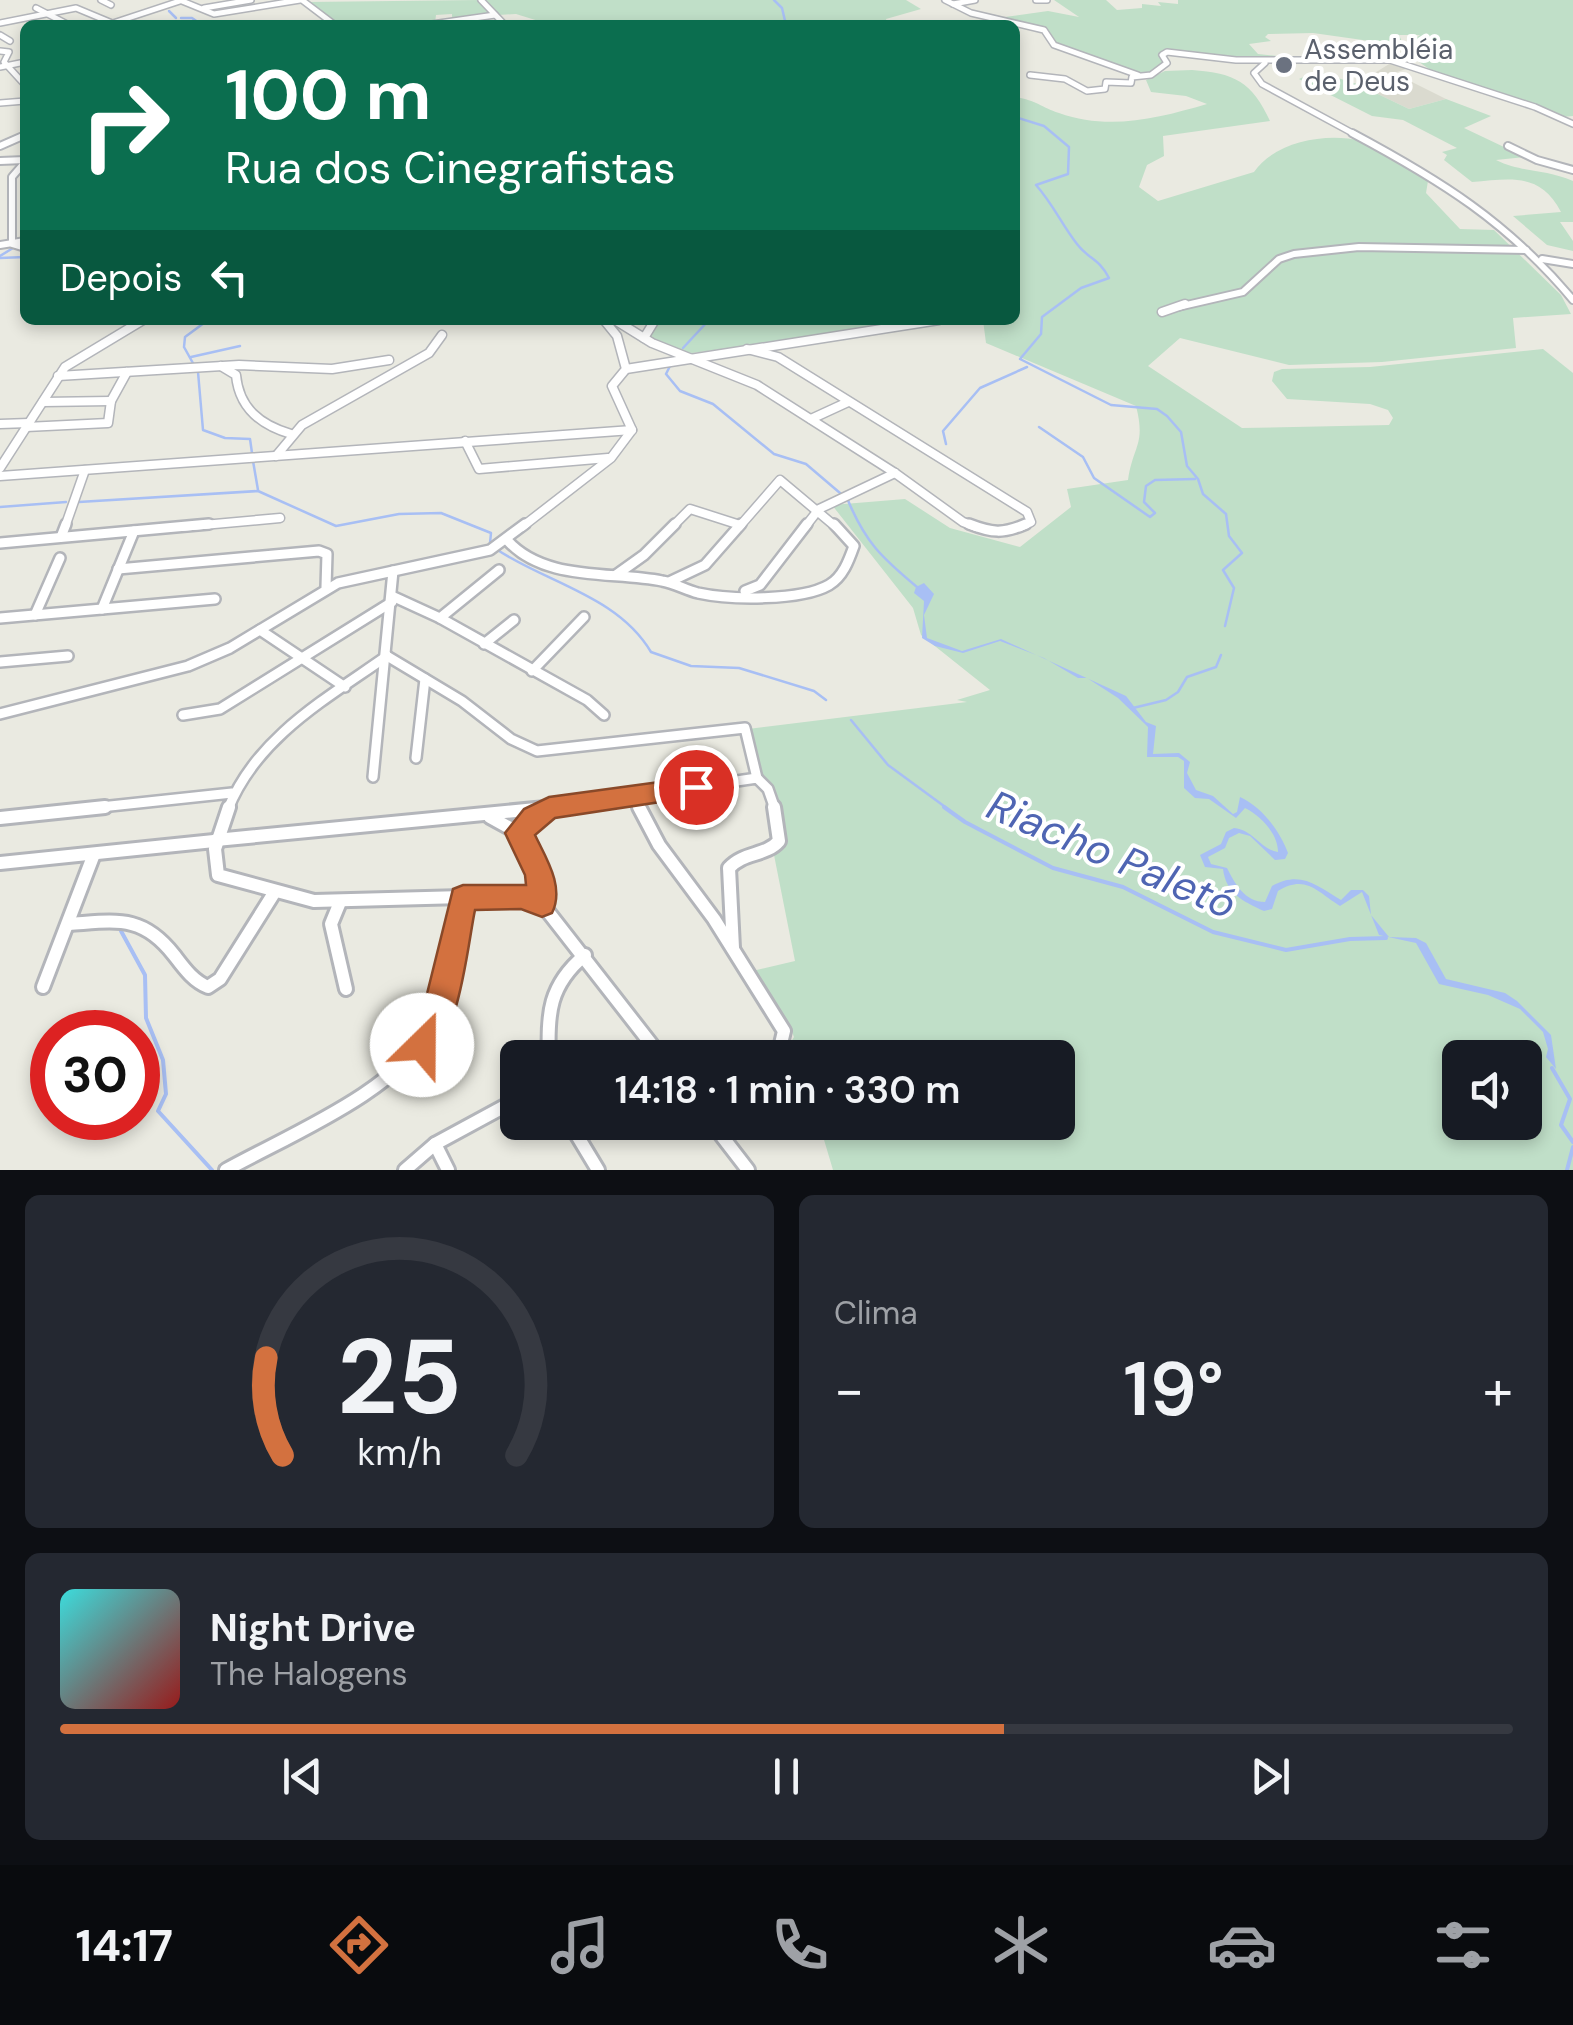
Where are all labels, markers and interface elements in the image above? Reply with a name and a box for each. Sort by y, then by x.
place label: Assembléia de Deus [1304,31,1453,100]
text: 100 m [225,50,431,141]
marker: Assembléia de Deus [1273,54,1295,76]
icon: right [60,60,190,190]
text: Rua dos Cinegrafistas [225,138,676,197]
icon: left [202,250,257,305]
text: Depois [60,253,182,303]
pin [654,745,739,830]
icon: arrive [669,760,724,815]
water label: Riacho Paletó [979,777,1245,932]
position arrow [370,993,474,1097]
speed limit sign: 30 [30,1010,160,1140]
map controls [1442,1040,1542,1140]
button: sound [1442,1040,1542,1140]
text: 14:18 · 1 min · 330 m [615,1065,960,1115]
text: Clima [834,1292,918,1334]
text: 25 [337,1310,462,1445]
text: 19° [1123,1341,1224,1438]
text: − [834,1354,864,1426]
text: + [1483,1354,1513,1426]
text: km/h [357,1430,442,1476]
text: Night Drive [210,1603,416,1653]
text: The Halogens [210,1653,408,1695]
icon: previous [275,1749,330,1804]
icon: pause [759,1749,814,1804]
icon: next [1243,1749,1298,1804]
icon: directions [324,1910,394,1980]
icon: music [545,1910,615,1980]
icon: phone [765,1910,835,1980]
icon: climate [986,1910,1056,1980]
icon: car [1207,1910,1277,1980]
icon: filters [1428,1910,1498,1980]
text: 14:17 [75,1916,173,1975]

